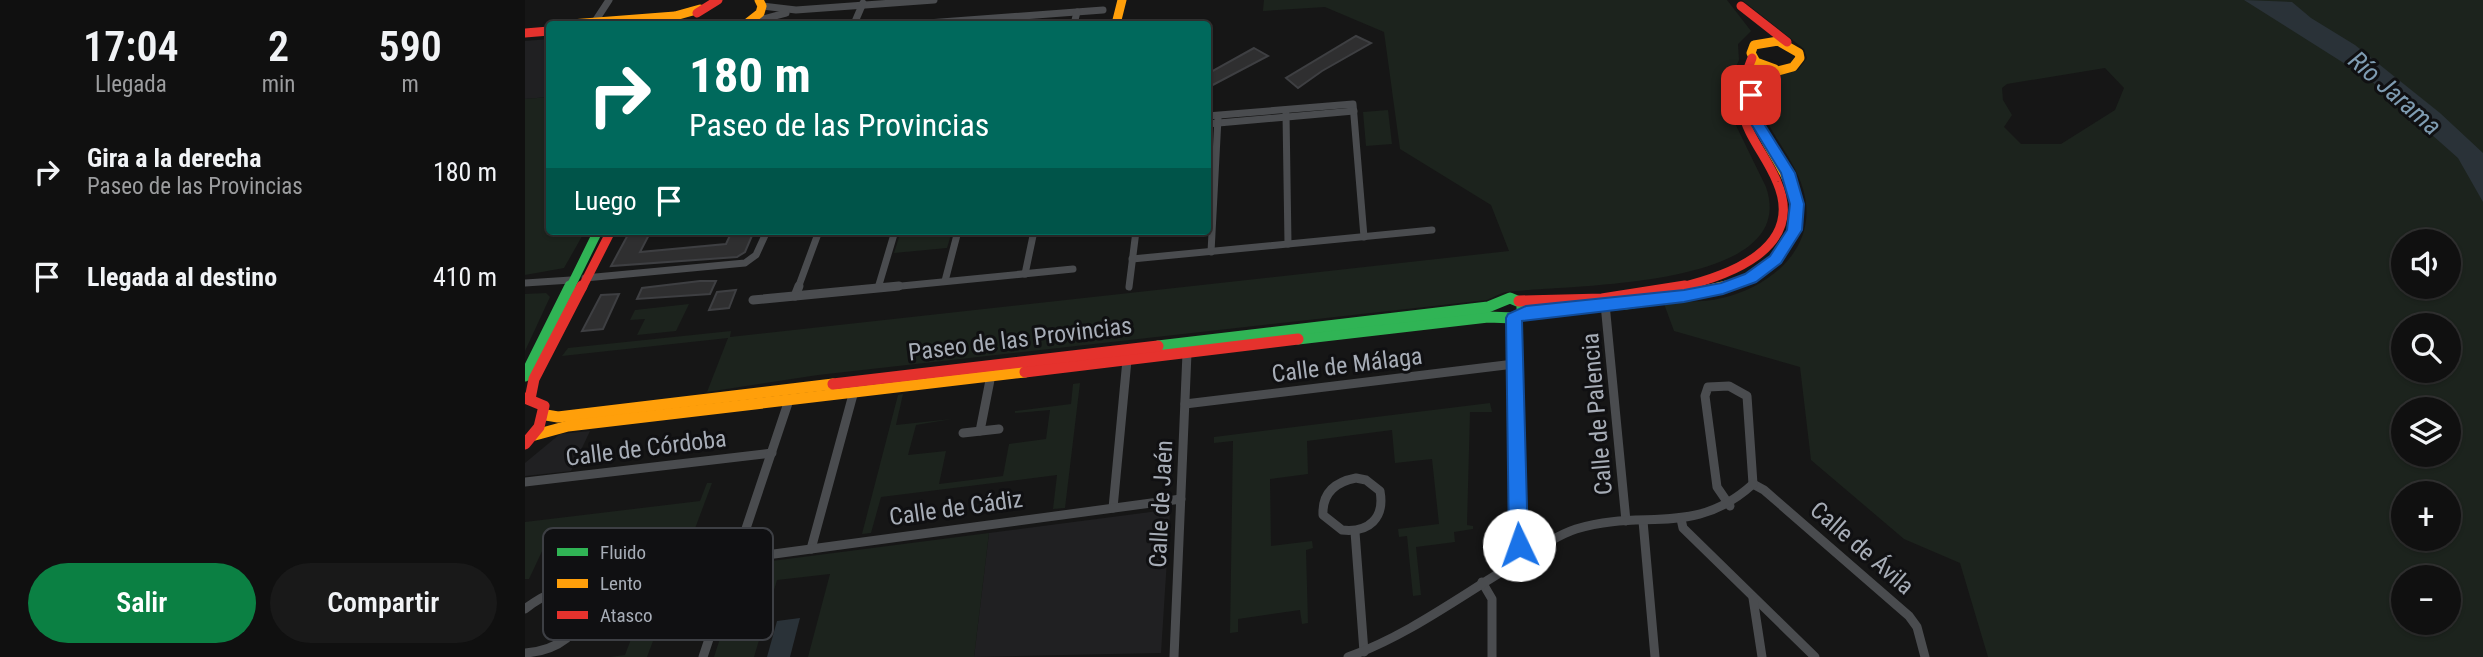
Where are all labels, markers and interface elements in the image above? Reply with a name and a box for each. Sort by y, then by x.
text: 17:04 [83,22,179,71]
text: 2 [268,22,289,71]
text: 590 [379,22,442,71]
water label: Río Jarama [2343,45,2447,141]
text: 180 m [689,47,811,104]
icon: right [574,49,665,140]
pin [1721,65,1781,125]
text: Llegada [95,71,167,98]
text: min [262,71,295,98]
text: m [402,71,419,98]
icon: arrive [1732,76,1770,114]
text: Paseo de las Provincias [689,106,989,144]
text: Gira a la derecha [87,143,261,173]
icon: right [28,153,66,191]
text: 180 m [433,157,497,187]
text: Paseo de las Provincias [87,173,303,200]
icon: arrive [650,182,688,220]
text: Luego [574,186,636,216]
map controls [2391,229,2461,635]
button: sound [2391,229,2461,299]
icon: arrive [28,258,66,296]
text: Llegada al destino [87,262,277,292]
text: 410 m [433,262,497,292]
street label: Paseo de las Provincias [907,311,1133,367]
button: search [2391,313,2461,383]
street label: Calle de Palencia [1576,332,1618,496]
street label: Calle de Málaga [1270,342,1424,388]
button: layers [2391,397,2461,467]
street label: Calle de Córdoba [564,424,728,472]
street label: Calle de Jaén [1144,440,1178,568]
button: + [2391,481,2461,551]
street label: Calle de Cádiz [887,485,1025,531]
street label: Calle de Ávila [1805,496,1919,600]
position arrow [1482,508,1556,582]
legend [543,528,773,640]
text: Fluido [600,541,646,564]
button: Salir [28,563,256,643]
button: Compartir [270,563,497,643]
button: − [2391,565,2461,635]
text: Lento [600,572,642,595]
text: Atasco [600,604,653,627]

